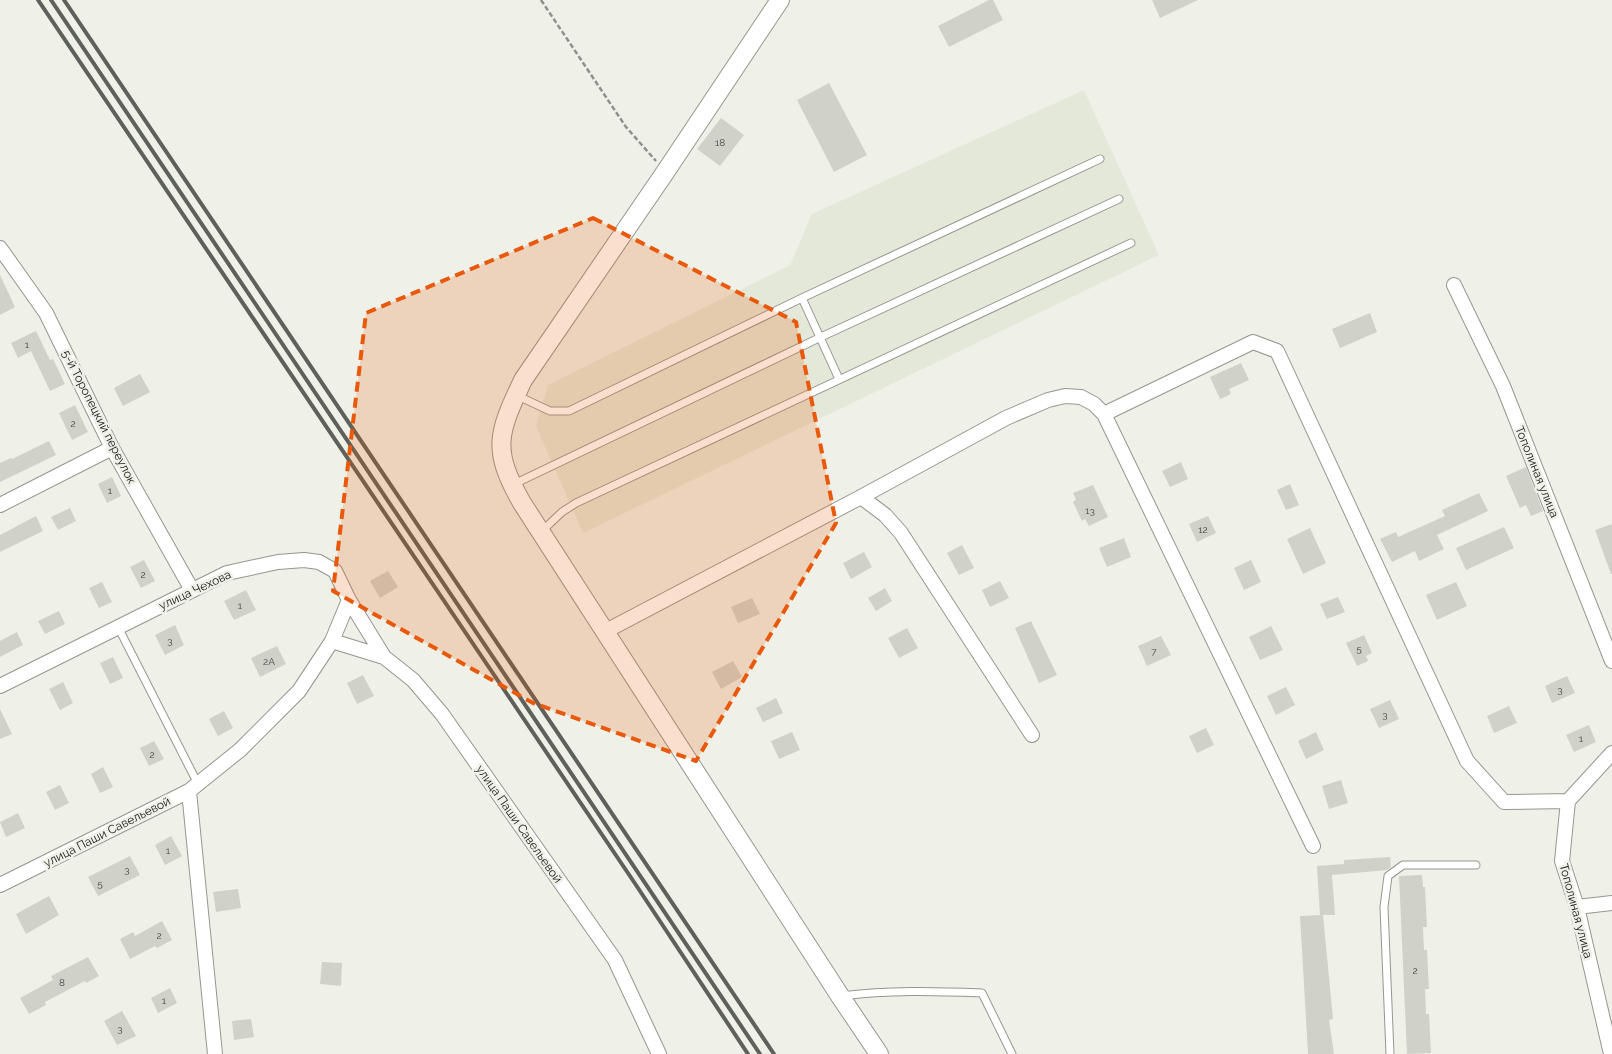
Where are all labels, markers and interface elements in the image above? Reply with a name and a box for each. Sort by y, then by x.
house number: 18 [715,137,725,148]
house number: 1 [25,339,30,350]
street label: 5-й Торопецкий переулок [59,348,139,486]
house number: 2 [70,418,76,429]
street label: Тополиная улица [1512,424,1562,520]
house number: 1 [108,485,113,496]
house number: 13 [1085,505,1095,516]
house number: 12 [1198,524,1208,535]
street label: улица Чехова [157,567,233,613]
house number: 2 [140,569,146,580]
house number: 1 [238,600,243,611]
house number: 3 [167,635,173,646]
house number: 5 [1356,643,1362,654]
house number: 7 [1151,646,1157,657]
house number: 2А [263,656,275,667]
house number: 3 [1557,684,1563,695]
house number: 3 [1382,709,1388,720]
house number: 1 [1579,733,1584,744]
house number: 2 [149,749,155,760]
street label: улица Паши Савельевой [473,762,565,886]
street label: улица Паши Савельевой [41,794,173,870]
house number: 1 [166,845,171,856]
street label: Тополиная улица [1557,862,1595,960]
house number: 3 [124,864,130,875]
house number: 5 [97,878,103,889]
house number: 2 [156,930,162,941]
house number: 2 [1412,965,1418,976]
house number: 8 [59,977,65,988]
house number: 1 [162,995,167,1006]
house number: 3 [117,1023,123,1034]

